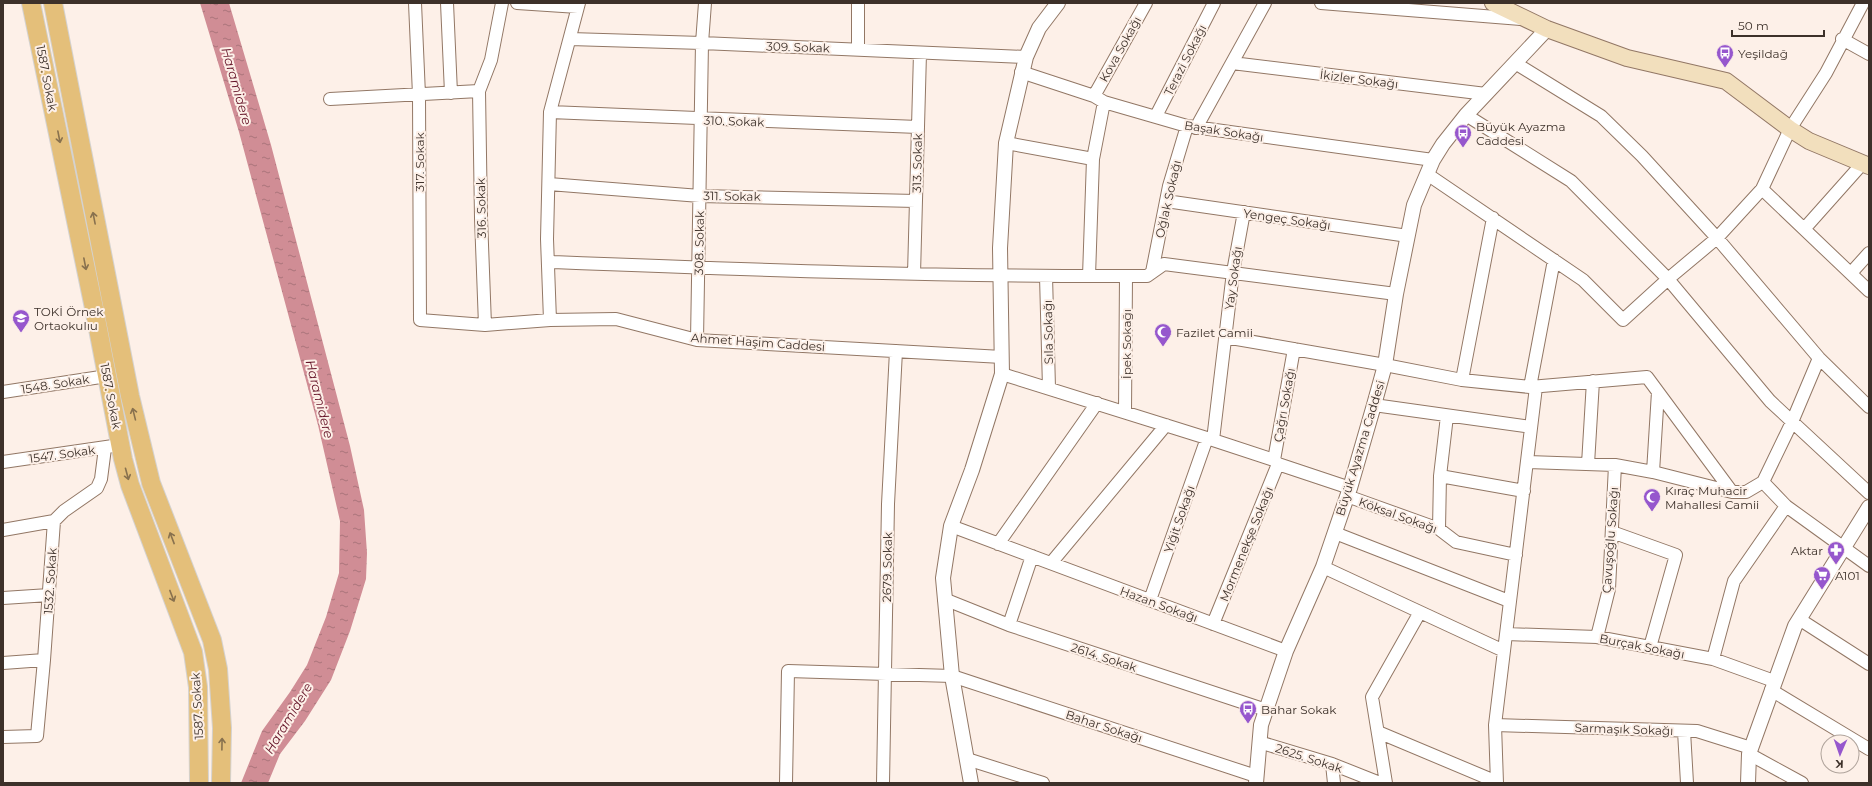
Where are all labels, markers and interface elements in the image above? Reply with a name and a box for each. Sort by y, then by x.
scale bar [1732,12,1824,38]
street label: Kova Sokağı [1096,14,1144,84]
text: 50 m [1738,18,1769,33]
street label: Terazi Sokağı [1161,22,1209,98]
street label: 309. Sokak [766,38,831,56]
bus stop icon: Yeşildağ [1715,43,1735,68]
street label: 1587. Sokak [33,44,61,113]
water label: Haramidere [218,45,256,127]
place label: Yeşildağ [1738,46,1788,61]
street label: İkizler Sokağı [1319,67,1399,91]
street label: 310. Sokak [703,112,765,130]
street label: Başak Sokağı [1183,117,1265,145]
place label: Büyük Ayazma Caddesi [1476,119,1566,148]
bus stop icon: Büyük Ayazma Caddesi [1453,123,1473,148]
one-way arrow [56,130,64,143]
street label: 317. Sokak [412,131,427,192]
street label: 313. Sokak [909,132,925,193]
street label: Oğlak Sokağı [1152,159,1184,239]
street label: 316. Sokak [473,177,489,238]
street label: 311. Sokak [703,188,762,204]
street label: Yengeç Sokağı [1242,205,1332,233]
street label: 308. Sokak [691,210,707,275]
one-way arrow [90,212,98,225]
street label: Yay Sokağı [1221,245,1245,311]
one-way arrow [82,257,90,270]
street label: Sıla Sokağı [1040,300,1056,364]
place label: TOKİ Örnek Ortaokulıu [34,304,104,333]
school or university icon: TOKİ Örnek Ortaokulıu [11,308,31,333]
street label: İpek Sokağı [1119,309,1134,379]
mosque icon: Fazilet Camii [1153,322,1173,347]
place label: Fazilet Camii [1176,325,1253,340]
street label: Ahmet Haşim Caddesi [690,330,826,354]
water label: Haramidere [303,358,337,440]
street label: 1587. Sokak [97,362,125,431]
street label: Çağrı Sokağı [1270,367,1298,443]
street label: 1548. Sokak [20,371,91,397]
street label: Büyük Ayazma Caddesi [1332,378,1388,518]
one-way arrow [130,408,137,421]
street label: 1547. Sokak [28,442,97,466]
one-way arrow [124,467,131,480]
street label: Yiğit Sokağı [1160,483,1198,555]
place label: Kıraç Muhacir Mahallesi Camii [1665,483,1759,512]
street label: Mormenekşe Sokağı [1216,484,1276,604]
street label: Çavuşoğlu Sokağı [1599,486,1621,594]
mosque icon: Kıraç Muhacir Mahallesi Camii [1642,487,1662,512]
street label: Köksal Sokağı [1357,494,1439,536]
street label: 2679. Sokak [879,531,895,602]
one-way arrow [168,533,176,545]
pharmacy icon: Aktar [1826,540,1846,565]
place label: Aktar [1791,543,1823,558]
street label: 1532. Sokak [40,546,60,615]
supermarket icon: A101 [1812,565,1832,590]
place label: A101 [1835,568,1860,583]
street label: Hazan Sokağı [1118,583,1200,625]
one-way arrow [168,590,176,602]
street label: Burçak Sokağı [1598,630,1686,662]
street label: 2614. Sokak [1069,639,1140,675]
street label: 1587. Sokak [188,671,206,740]
water label: Haramidere [261,679,316,756]
bus stop icon: Bahar Sokak [1238,699,1258,724]
place label: Bahar Sokak [1261,702,1337,717]
street label: Bahar Sokağı [1064,707,1144,745]
street label: Sarmaşık Sokağı [1574,720,1674,738]
north arrow [1820,734,1860,774]
one-way arrow [218,738,226,751]
street label: 2625. Sokak [1274,740,1345,776]
text: K [1834,757,1844,771]

